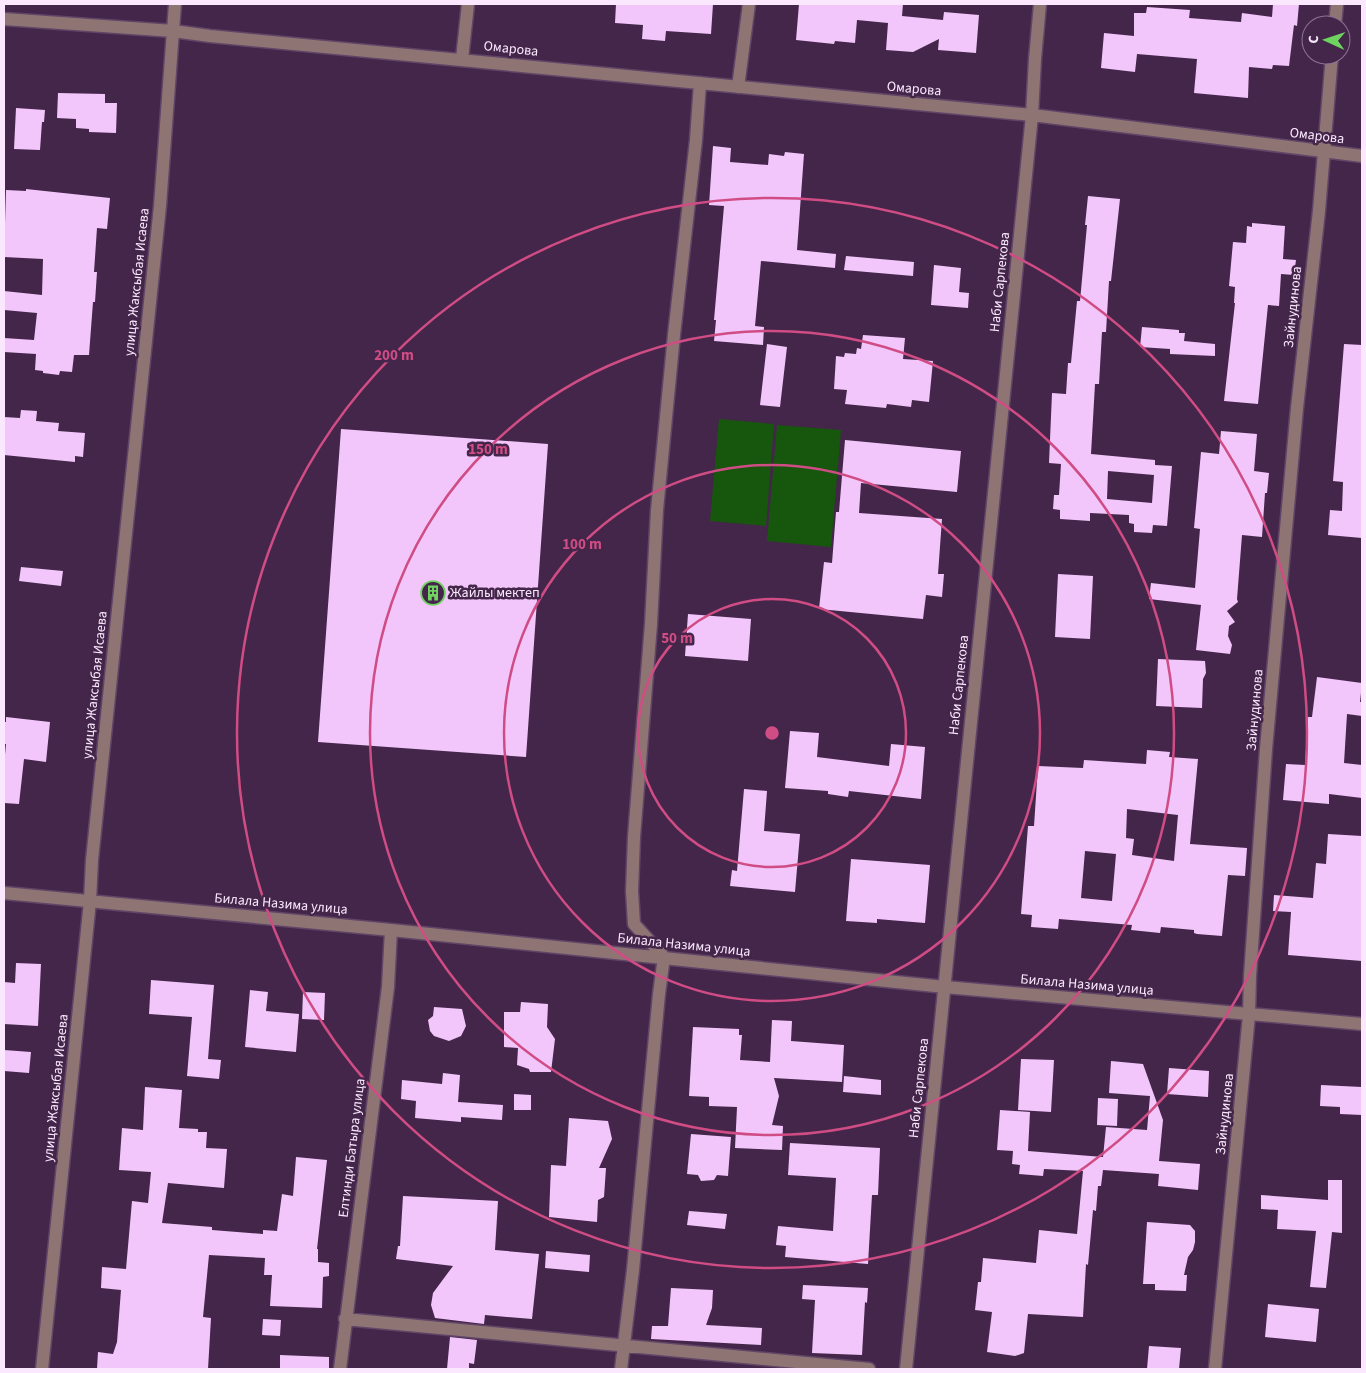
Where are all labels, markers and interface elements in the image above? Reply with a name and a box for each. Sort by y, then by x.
north arrow [1301,15,1351,65]
text: С [1304,35,1324,44]
street label: Омарова [483,36,539,62]
street label: Омарова [886,77,942,101]
street label: Омарова [1289,123,1345,149]
street label: улица Жаксыбая Исаева [119,207,155,357]
street label: Наби Сарпекова [985,231,1015,333]
street label: Зайнудинова [1279,265,1307,349]
text: 200 m [374,345,414,366]
text: 150 m [468,439,508,460]
text: 100 m [562,534,602,555]
building icon: Жайлы мектеп [420,580,446,606]
place label: Жайлы мектеп [450,583,540,603]
street label: улица Жаксыбая Исаева [77,610,113,760]
text: 50 m [661,628,693,649]
street label: Наби Сарпекова [944,634,974,736]
street label: Зайнудинова [1241,668,1269,752]
centre of rings [763,724,781,742]
street label: Билала Назима улица [214,888,348,920]
street label: Билала Назима улица [616,928,752,962]
street label: Билала Назима улица [1020,969,1154,1001]
street label: улица Жаксыбая Исаева [38,1013,74,1163]
street label: Наби Сарпекова [904,1037,934,1139]
street label: Зайнудинова [1211,1072,1239,1156]
street label: Елтинди Батыра улица [334,1077,370,1219]

